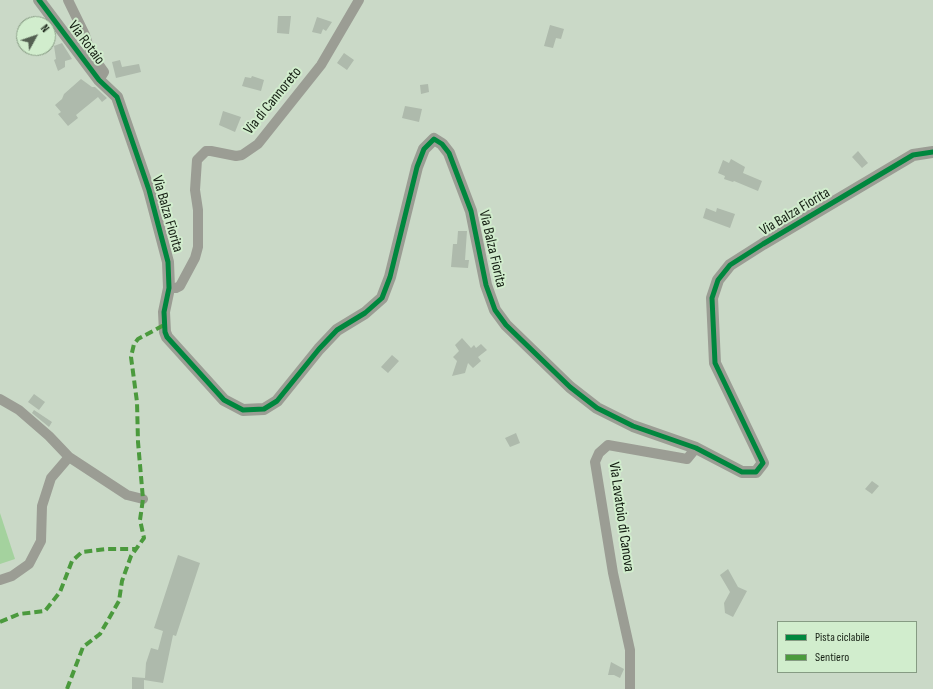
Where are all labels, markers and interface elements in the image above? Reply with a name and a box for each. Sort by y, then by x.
north arrow [16,16,56,56]
street label: Via Rotaio [64,18,108,68]
text: N [38,22,52,35]
street label: Via di Cannoreto [240,64,306,138]
street label: Via Balza Fiorita [147,174,187,254]
street label: Via Balza Fiorita [757,184,833,240]
street label: Via Balza Fiorita [474,209,510,289]
street label: Via Lavatoio di Canova [604,461,638,573]
legend [777,621,917,673]
text: Pista ciclabile [815,630,870,645]
text: Sentiero [815,650,849,665]

